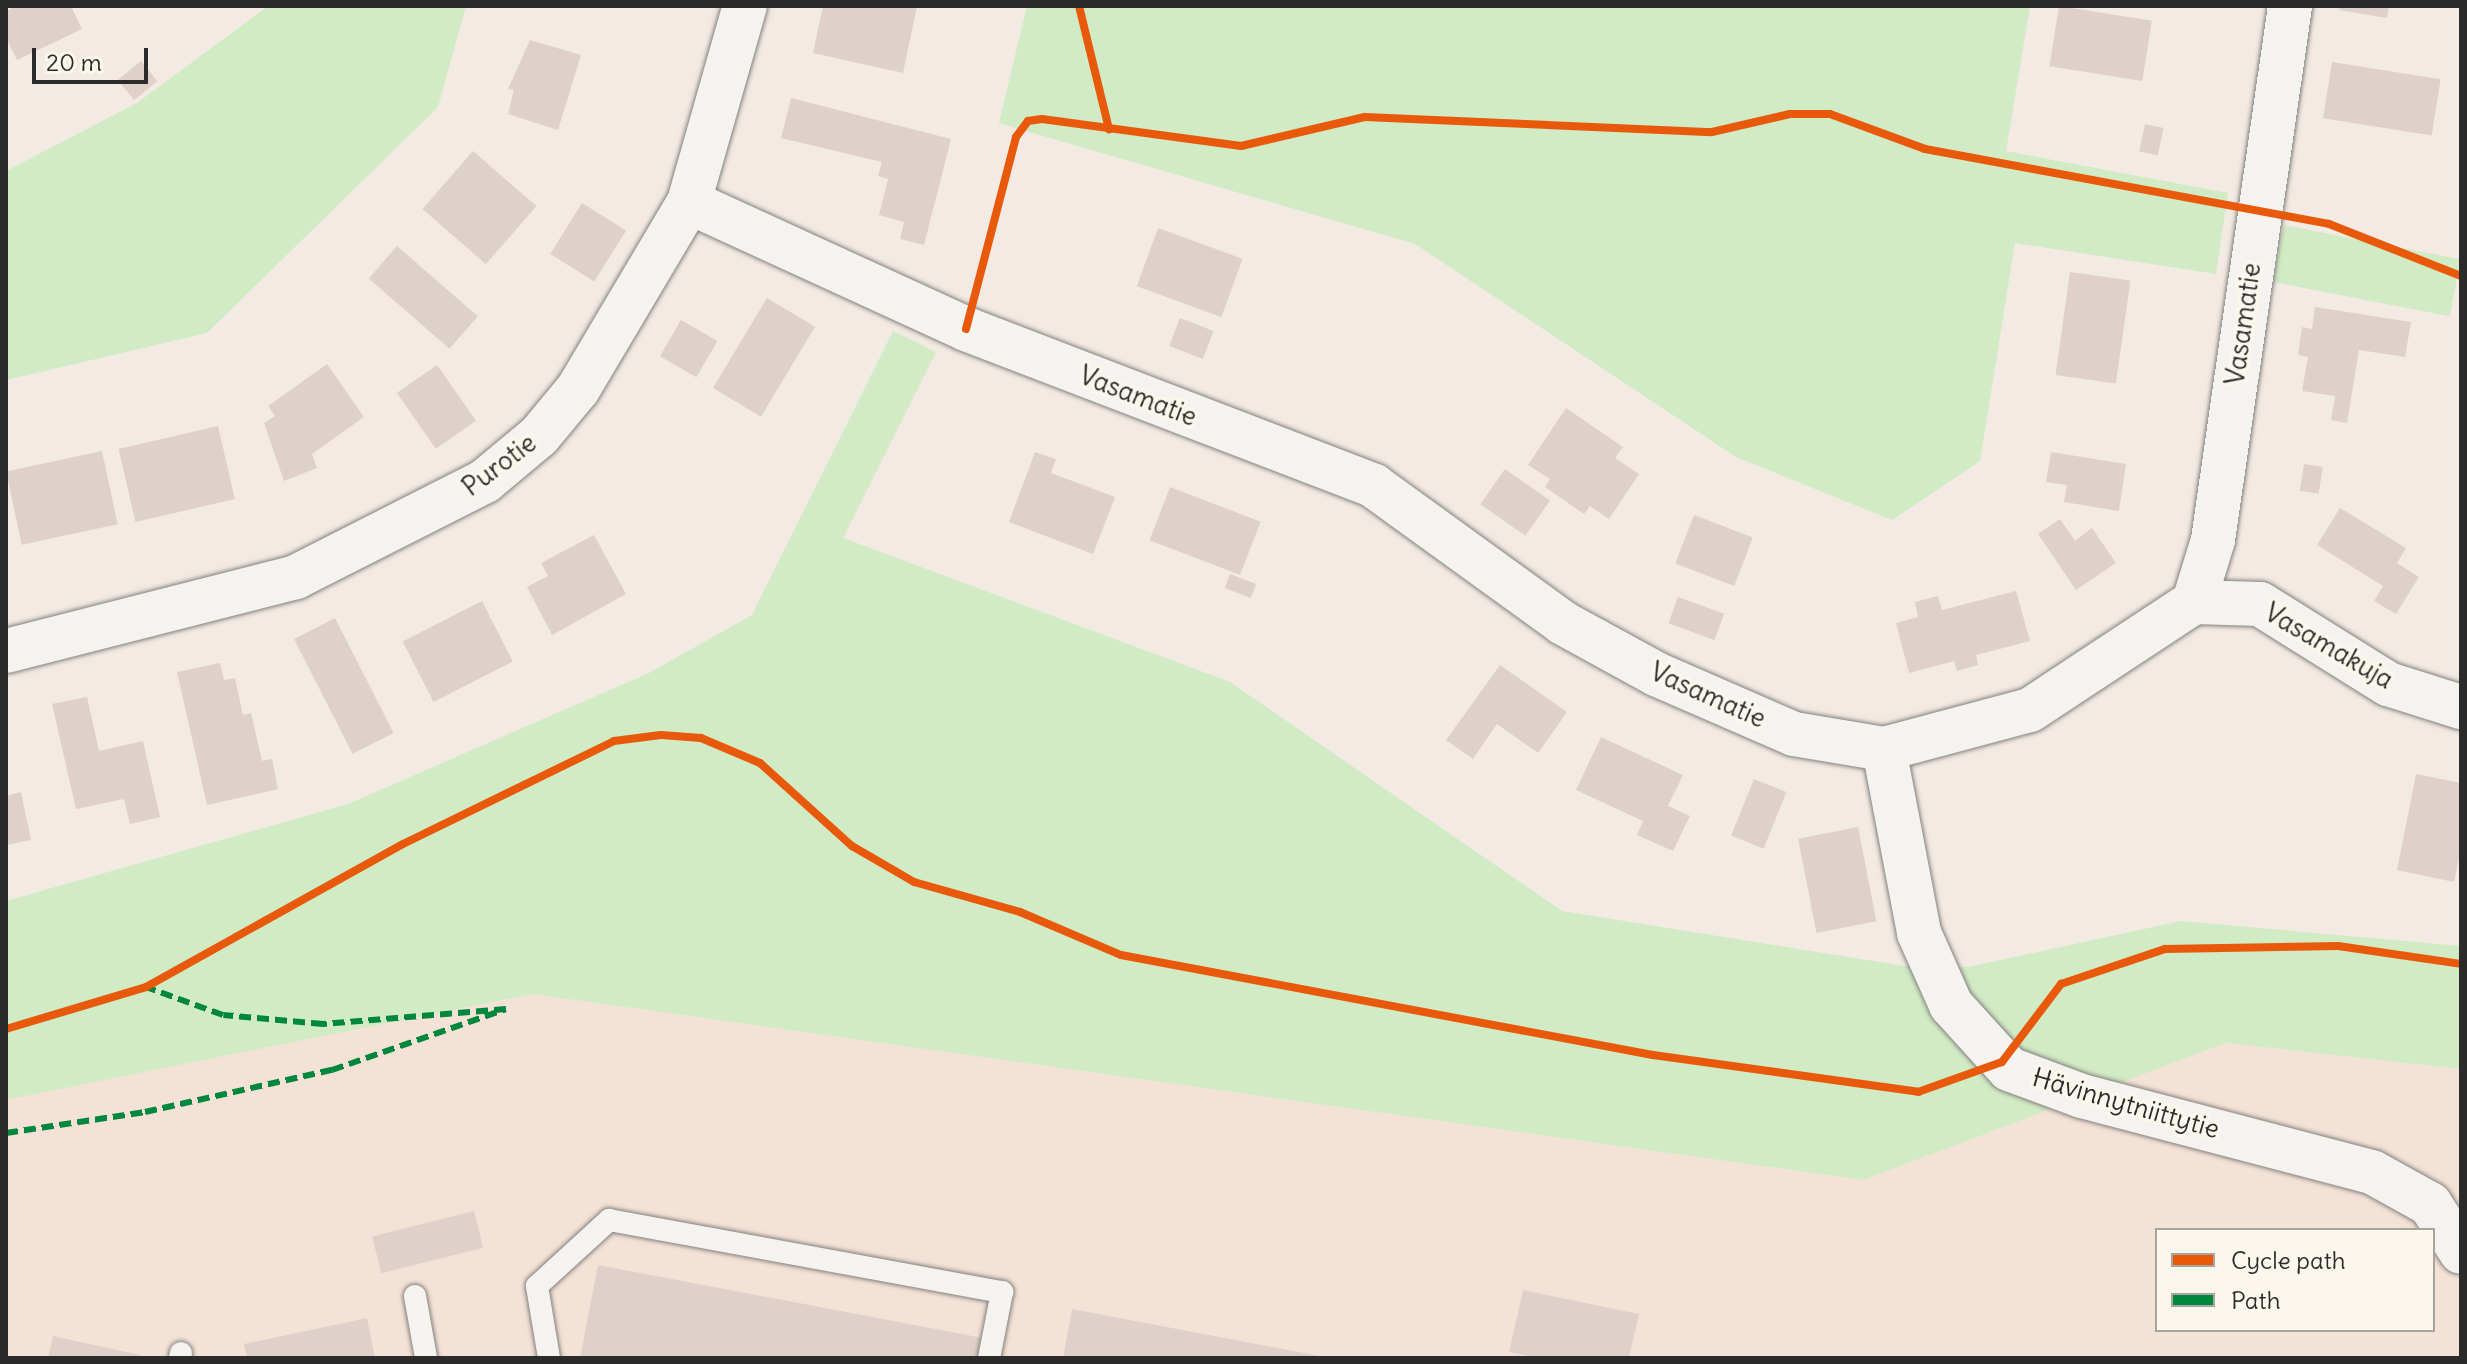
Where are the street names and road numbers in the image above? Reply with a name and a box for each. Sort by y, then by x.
street label: Vasamatie [2219,261,2267,387]
street label: Vasamatie [1075,359,1201,433]
street label: Purotie [456,427,542,503]
street label: Vasamakuja [2259,597,2399,695]
street label: Vasamatie [1645,656,1771,734]
street label: Hävinnytniittytie [2029,1061,2223,1145]

